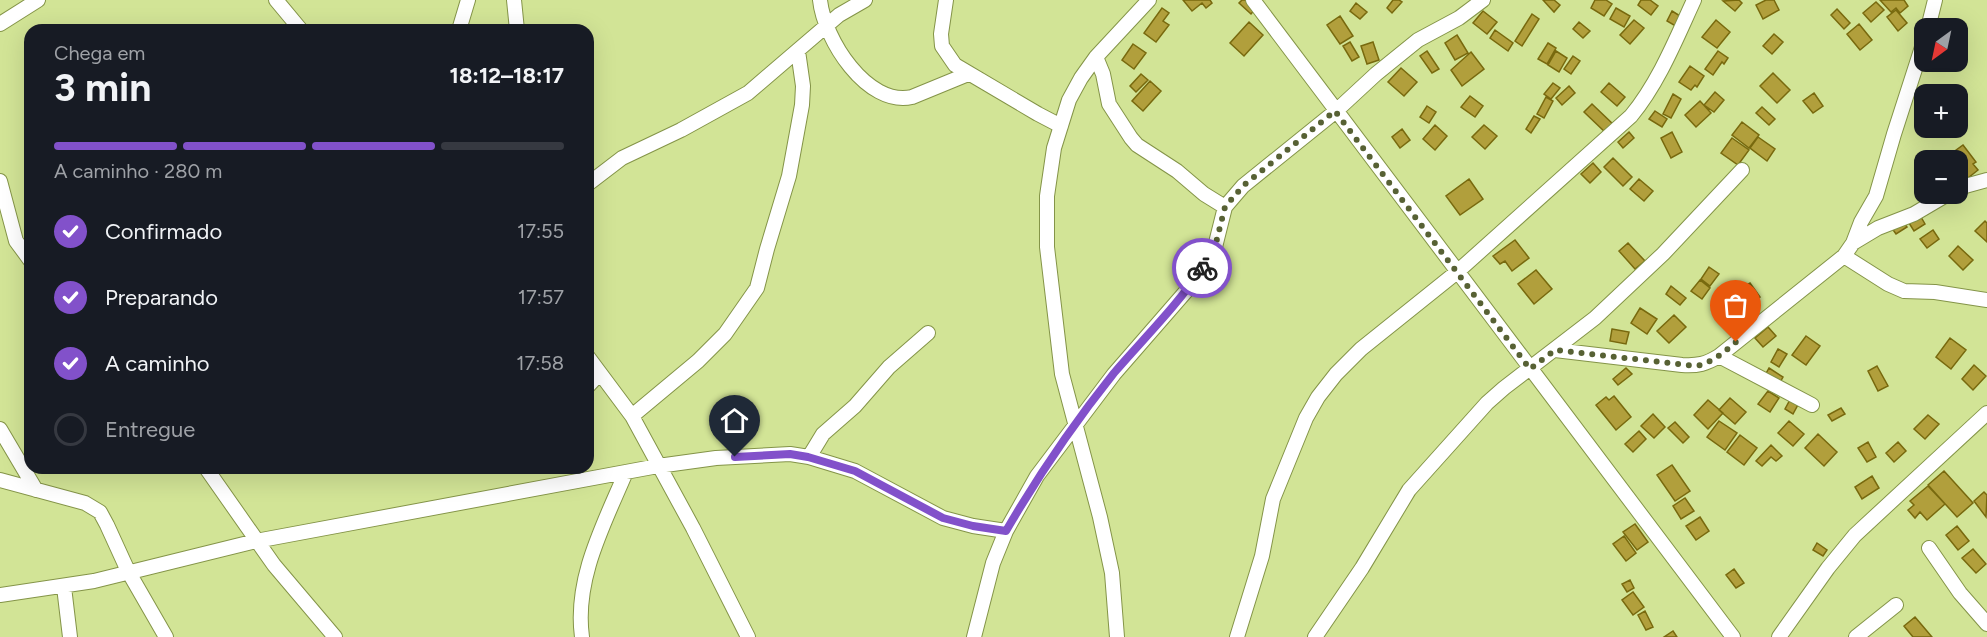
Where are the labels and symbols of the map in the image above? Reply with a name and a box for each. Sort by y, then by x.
north arrow [1914,18,1968,72]
courier [1172,238,1232,298]
pin [1710,280,1761,342]
pin [709,395,760,457]

